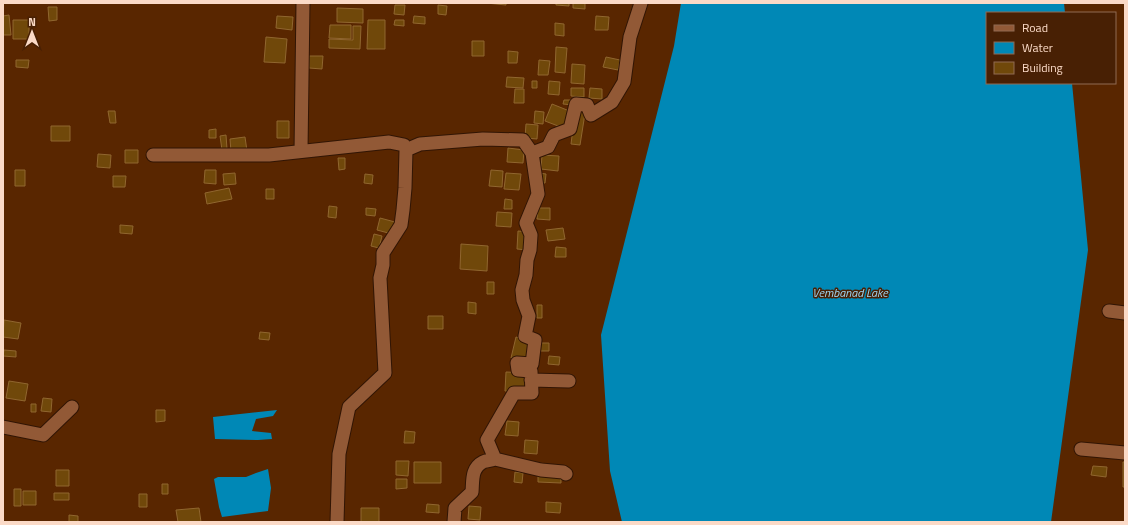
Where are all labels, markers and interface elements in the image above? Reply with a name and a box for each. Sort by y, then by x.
north arrow [12,12,52,52]
legend [986,12,1116,84]
text: N [28,14,36,30]
text: Road [1022,18,1048,37]
text: Water [1022,38,1053,57]
text: Building [1022,58,1063,77]
water label: Vembanad Lake [812,283,889,302]

